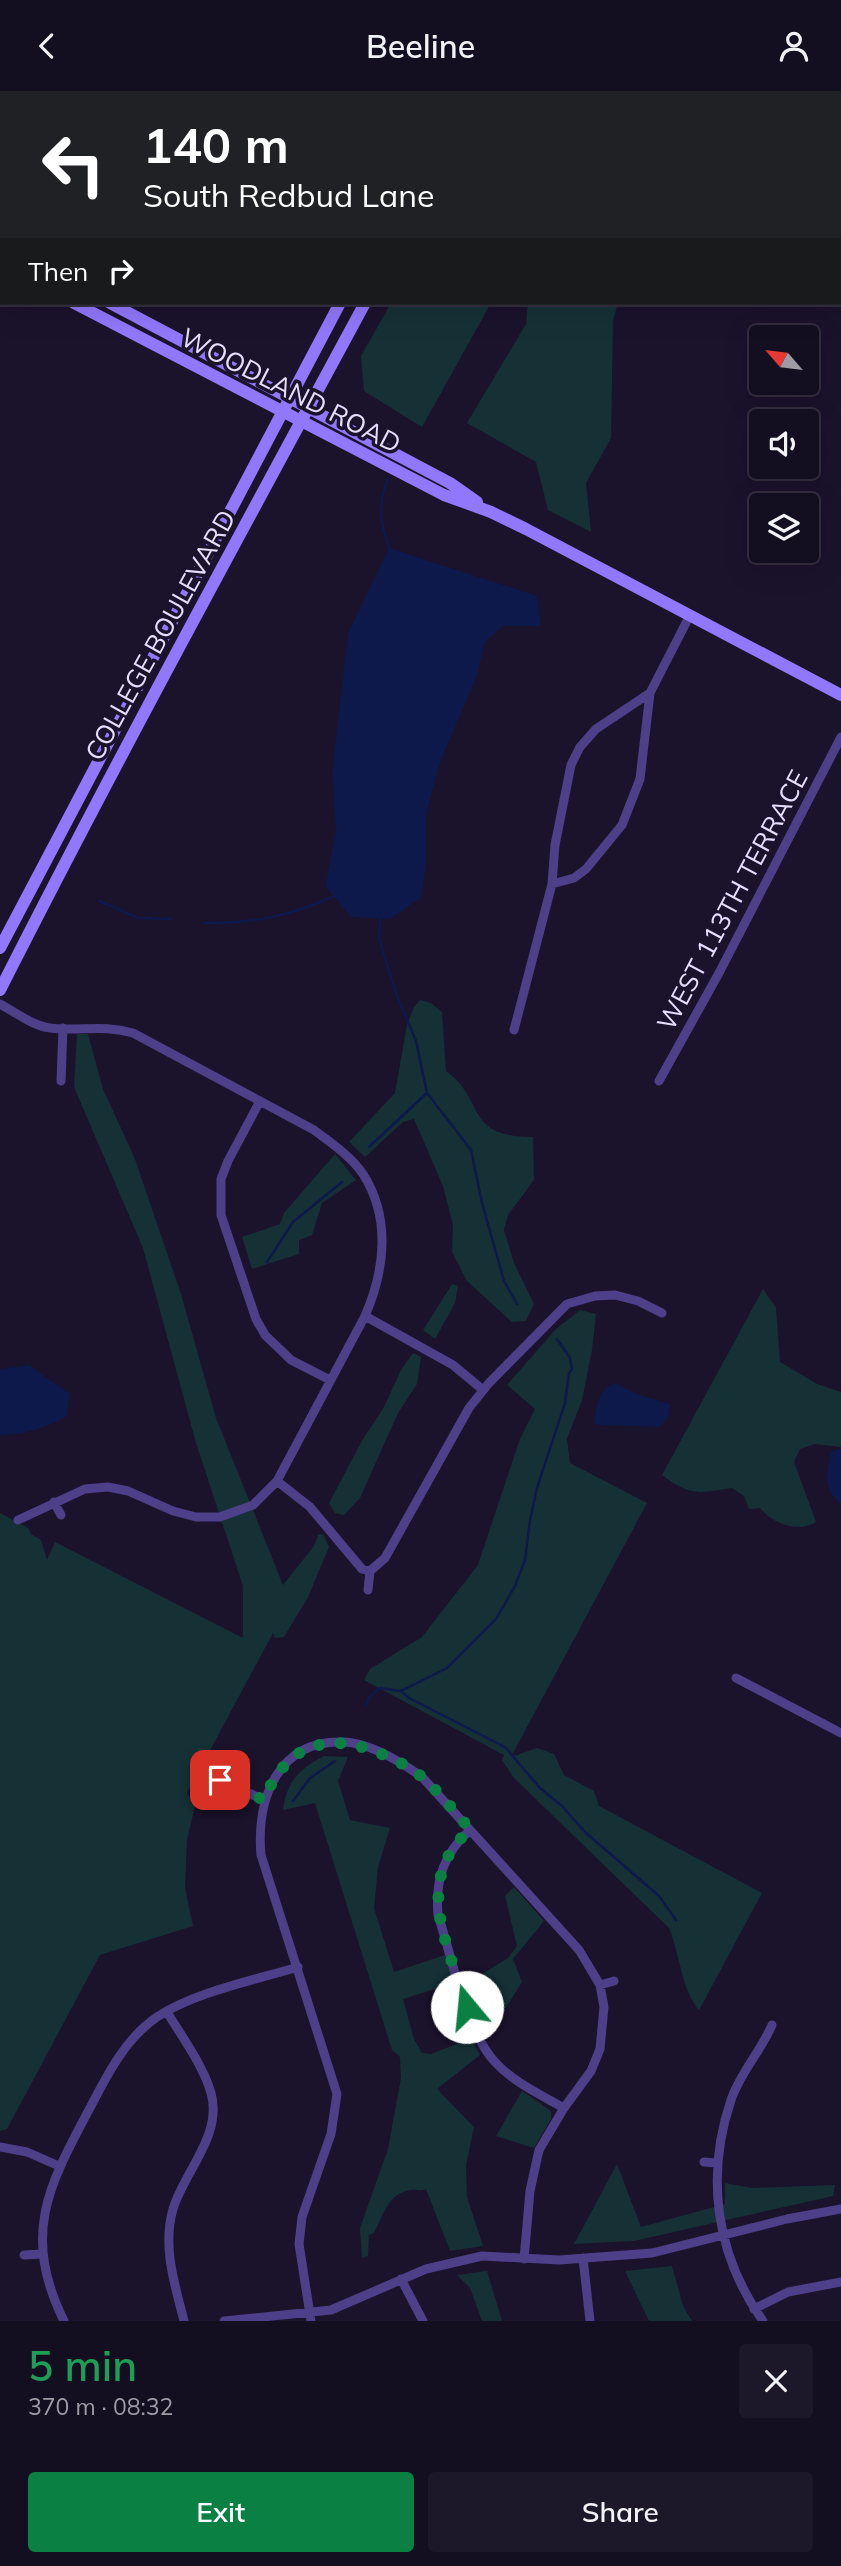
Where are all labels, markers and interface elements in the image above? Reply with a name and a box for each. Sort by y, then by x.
text: Beeline [366,26,475,66]
icon: back [28,27,66,65]
icon: person [775,27,813,65]
text: 140 m [143,114,289,175]
icon: left [28,119,119,210]
text: South Redbud Lane [143,175,434,215]
icon: right [102,252,140,290]
text: Then [28,255,88,288]
street label: WOODLAND ROAD [175,320,407,460]
north arrow [749,325,819,395]
map controls [749,325,819,563]
button: sound [749,409,819,479]
button: layers [749,493,819,563]
street label: COLLEGE BOULEVARD [77,504,243,766]
street label: WEST 113TH TERRACE [649,764,815,1036]
pin [190,1750,250,1810]
icon: arrive [201,1761,239,1799]
position arrow [430,1970,504,2044]
text: 5 min [28,2339,137,2392]
button: close [739,2344,813,2418]
text: 370 m · 08:32 [28,2392,173,2421]
button: Exit [28,2472,414,2552]
button: Share [428,2472,813,2552]

